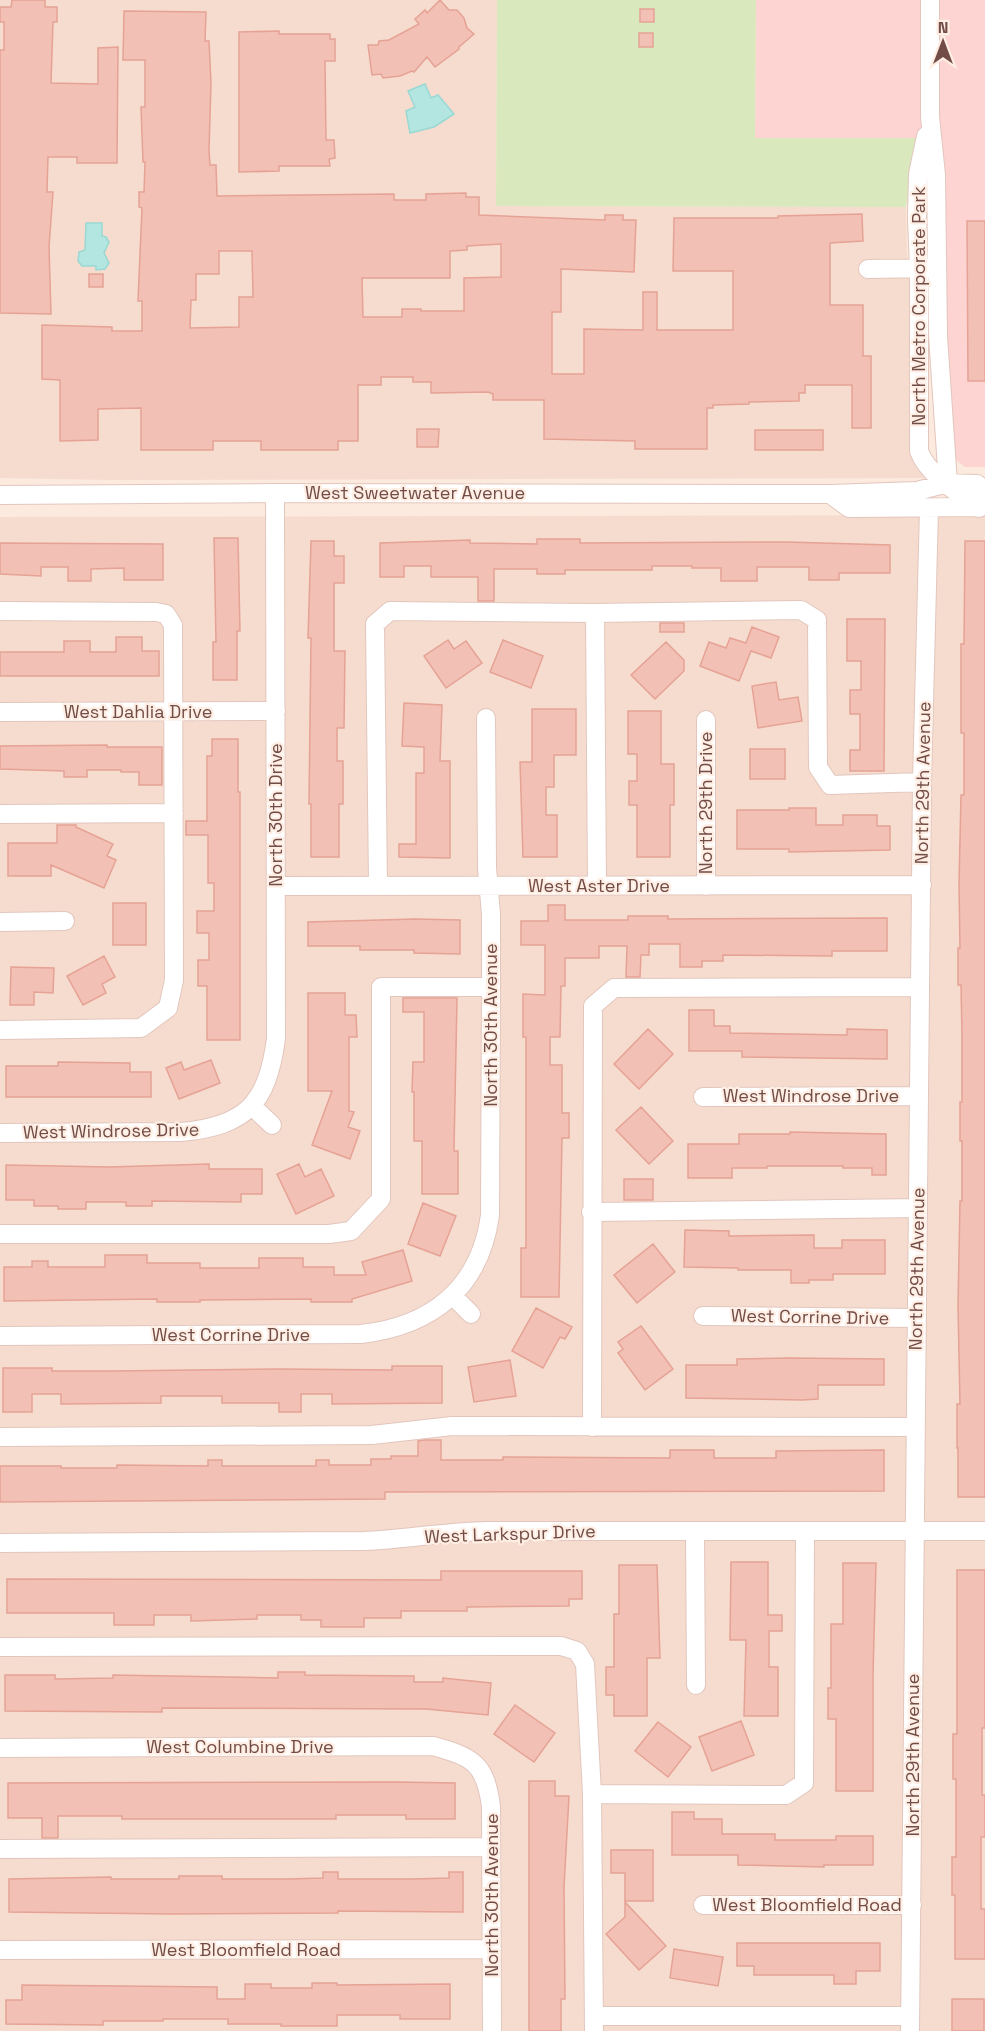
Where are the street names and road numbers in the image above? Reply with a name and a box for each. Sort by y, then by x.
street label: North Metro Corporate Park [907,186,930,426]
street label: West Sweetwater Avenue [305,481,525,504]
street label: West Dahlia Drive [64,700,212,723]
street label: North 29th Avenue [910,701,935,865]
street label: North 29th Drive [694,732,717,874]
street label: North 30th Drive [264,743,287,887]
street label: West Aster Drive [528,874,670,897]
street label: North 30th Avenue [479,943,502,1107]
street label: West Windrose Drive [723,1084,899,1107]
street label: West Windrose Drive [23,1117,199,1144]
street label: North 29th Avenue [904,1187,929,1351]
street label: West Corrine Drive [731,1304,889,1329]
street label: West Corrine Drive [152,1323,310,1346]
street label: West Larkspur Drive [424,1519,596,1548]
street label: North 29th Avenue [901,1674,924,1836]
street label: West Columbine Drive [146,1735,334,1758]
street label: North 30th Avenue [480,1813,503,1977]
street label: West Bloomfield Road [712,1893,902,1916]
street label: West Bloomfield Road [151,1938,341,1961]

